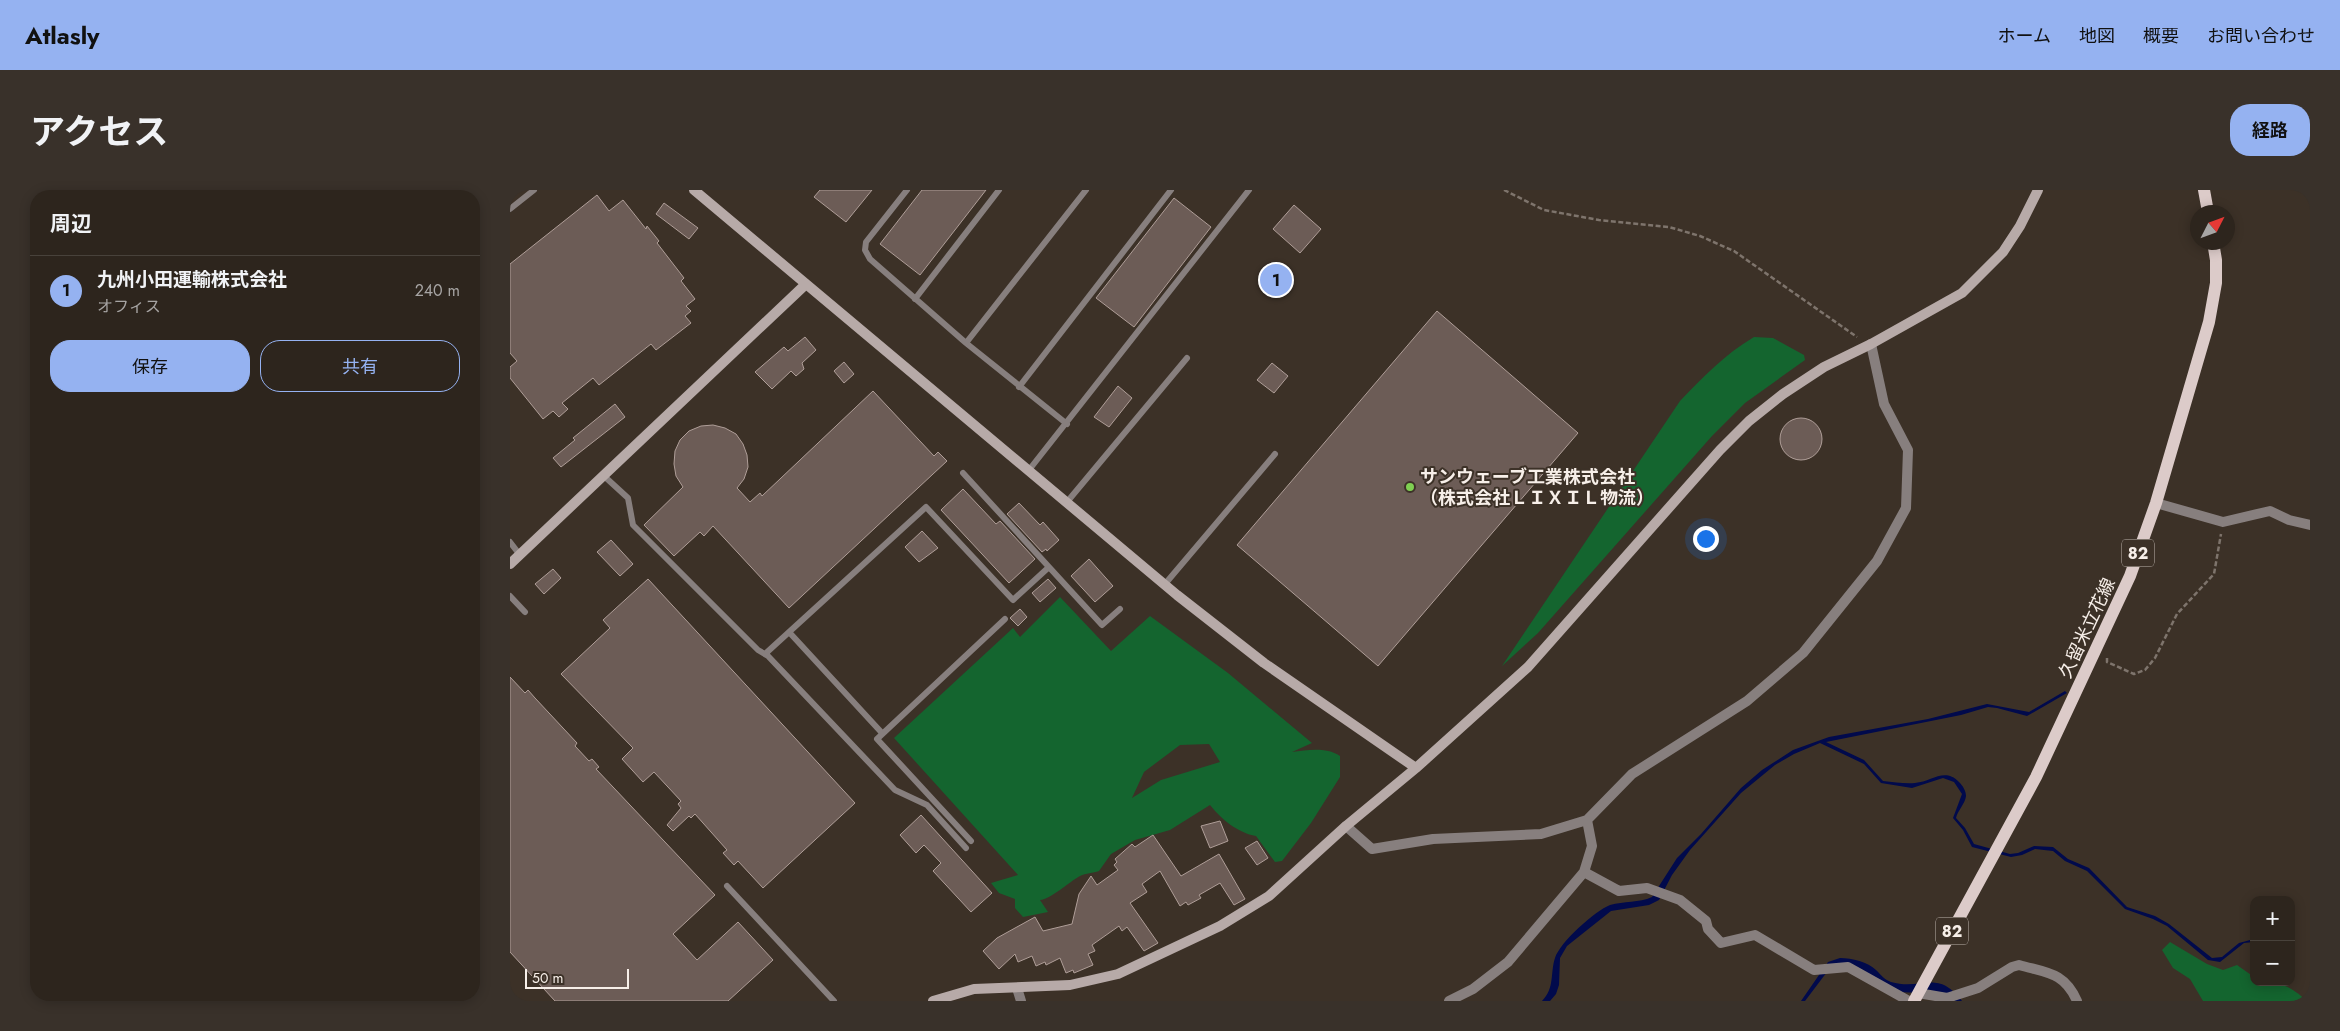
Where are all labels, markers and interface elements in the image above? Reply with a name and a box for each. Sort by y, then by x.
text: Atlasly [25,18,100,53]
text: ホーム [1998,23,2051,49]
text: 地図 [2079,23,2115,49]
text: 概要 [2143,23,2179,49]
text: お問い合わせ [2207,23,2315,49]
button: 経路 [2230,104,2310,156]
text: アクセス [30,107,168,157]
north arrow [2190,205,2235,250]
text: 周辺 [50,209,92,239]
pin: 1 [1260,261,1292,299]
text: 九州小田運輸株式会社 [97,266,287,293]
text: 1 [62,279,70,302]
text: 240 m [415,279,460,302]
text: オフィス [97,295,161,318]
button: 保存 [50,340,250,392]
button: 共有 [260,340,460,392]
place label: サンウェーブ工業株式会社 （株式会社ＬＩＸＩＬ物流） [1420,464,1654,511]
marker: サンウェーブ工業株式会社 （株式会社ＬＩＸＩＬ物流） [1404,481,1416,493]
your location [1693,526,1719,552]
road number: 82 [2122,539,2154,566]
street label: 久留米立花線 [2052,574,2122,682]
map controls [2250,896,2295,986]
button: + [2250,896,2295,941]
road number: 82 [1936,918,1968,944]
button: − [2250,941,2295,986]
scale bar [525,966,629,989]
text: 50 m [532,968,563,988]

